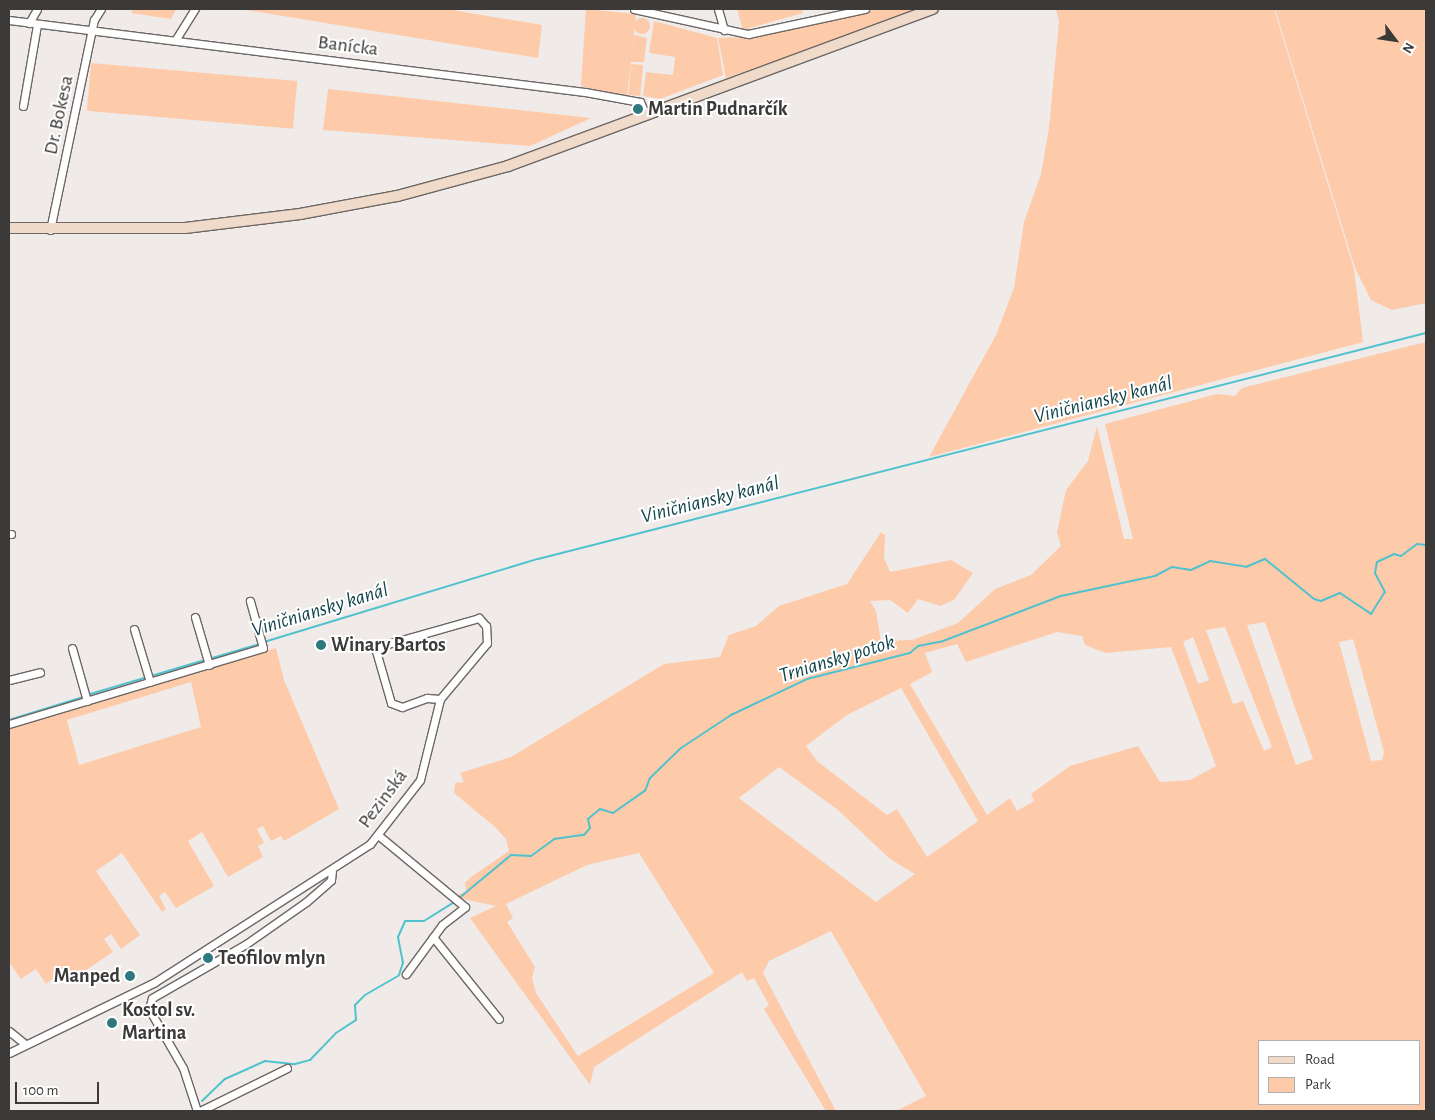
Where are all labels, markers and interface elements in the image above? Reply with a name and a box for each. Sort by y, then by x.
north arrow [1370,15,1420,65]
street label: Banícka [316,30,380,62]
text: N [1399,40,1416,55]
street label: Dr. Bokesa [39,73,79,157]
place label: Martin Pudnarčík [648,97,788,121]
marker: Martin Pudnarčík [632,103,644,115]
water label: Viničniansky kanál [1031,371,1175,429]
water label: Viničniansky kanál [638,471,782,529]
water label: Viničniansky kanál [249,577,391,643]
water label: Trniansky potok [776,629,898,689]
place label: Winary Bartos [331,633,446,657]
marker: Winary Bartos [315,639,327,651]
street label: Pezinská [353,765,413,833]
place label: Teofilov mlyn [218,946,325,970]
marker: Teofilov mlyn [202,952,214,964]
place label: Manped [54,964,120,988]
marker: Manped [124,970,136,982]
place label: Kostol sv. Martina [122,999,195,1046]
marker: Kostol sv. Martina [106,1017,118,1029]
legend [1258,1040,1420,1105]
text: Road [1305,1052,1335,1067]
scale bar [18,1072,101,1104]
text: Park [1305,1077,1331,1092]
text: 100 m [23,1083,58,1098]

